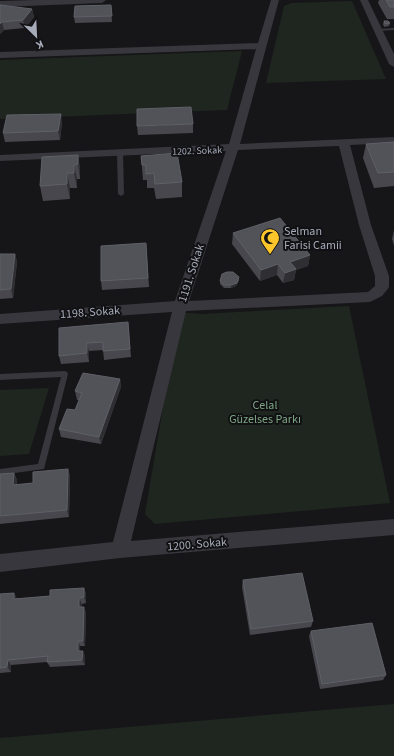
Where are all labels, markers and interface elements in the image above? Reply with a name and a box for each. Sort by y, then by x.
north arrow [16,16,56,56]
text: K [34,36,46,53]
street label: 1202. Sokak [172,143,222,159]
place label: Selman Farisi Camii [284,223,342,254]
mosque icon: Selman Farisi Camii [259,227,281,255]
street label: 1191. Sokak [174,242,209,304]
street label: 1198. Sokak [60,302,121,323]
park label: Celal Güzelses Parkı [229,397,301,428]
street label: 1200. Sokak [166,533,228,556]

